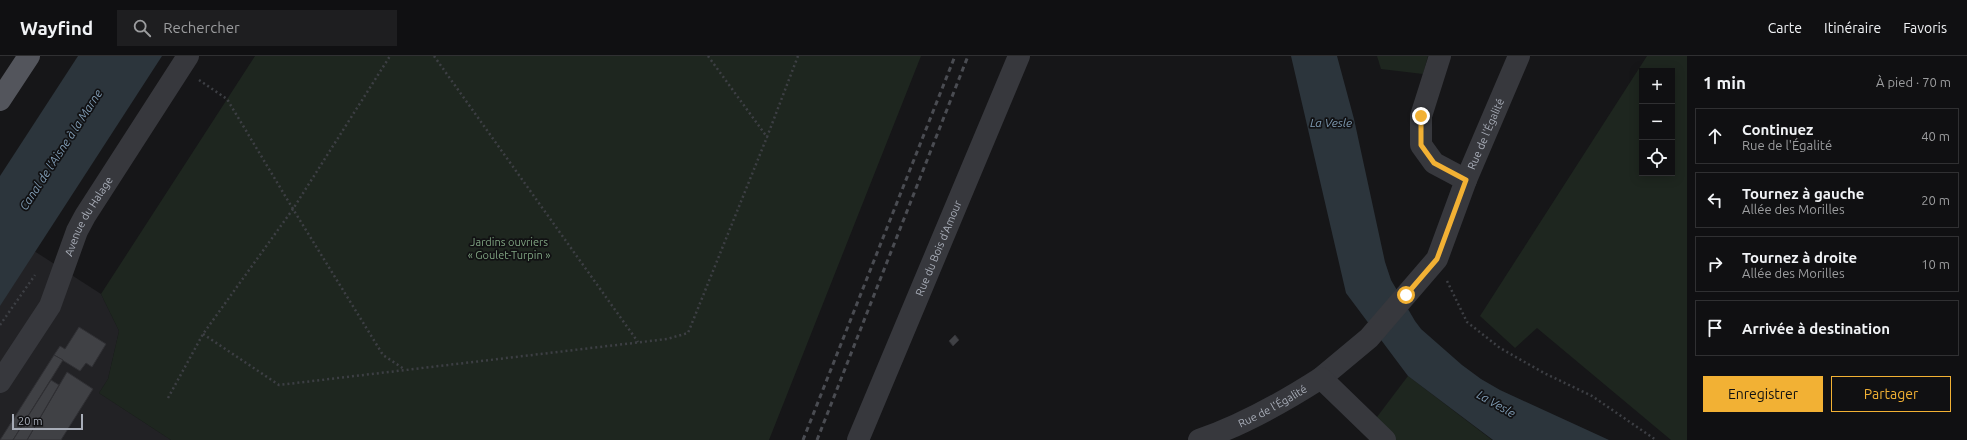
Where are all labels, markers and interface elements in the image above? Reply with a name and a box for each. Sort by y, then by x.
search box [117,10,397,46]
text: Wayfind [20,17,93,39]
icon: search [131,17,153,39]
text: Rechercher [163,19,240,36]
text: Carte [1768,20,1802,36]
text: Itinéraire [1824,20,1881,36]
text: Favoris [1903,20,1947,36]
map controls [1639,68,1675,176]
button: + [1639,68,1675,104]
text: 1 min [1703,73,1746,92]
text: À pied · 70 m [1876,75,1951,89]
water label: Canal de l'Aisne à la Marne [17,87,104,212]
street label: Rue de l'Égalité [1465,96,1506,171]
button: − [1639,104,1675,140]
route end [1412,107,1430,125]
water label: La Vesle [1310,116,1352,129]
text: Continuez [1742,121,1813,138]
icon: ahead [1704,125,1726,147]
text: 40 m [1921,129,1950,143]
text: Rue de l'Égalité [1742,138,1832,152]
button: locate [1639,140,1675,176]
street label: Avenue du Halage [62,174,115,258]
text: Tournez à gauche [1742,185,1865,202]
icon: left [1704,189,1726,211]
text: 20 m [1921,193,1950,207]
street label: Rue du Bois d'Amour [913,198,964,298]
text: Allée des Morilles [1742,202,1845,216]
park label: Jardins ouvriers « Goulet-Turpin » [468,236,550,261]
text: Tournez à droite [1742,249,1857,266]
icon: right [1704,253,1726,275]
text: 10 m [1921,257,1950,271]
text: Allée des Morilles [1742,266,1845,280]
route start [1397,286,1415,304]
icon: arrive [1704,317,1726,339]
text: Arrivée à destination [1742,320,1890,337]
button: Enregistrer [1703,376,1823,412]
button: Partager [1831,376,1951,412]
street label: Rue de l'Égalité [1236,383,1309,430]
water label: La Vesle [1475,387,1518,420]
scale bar [12,412,83,431]
text: 20 m [18,415,42,427]

